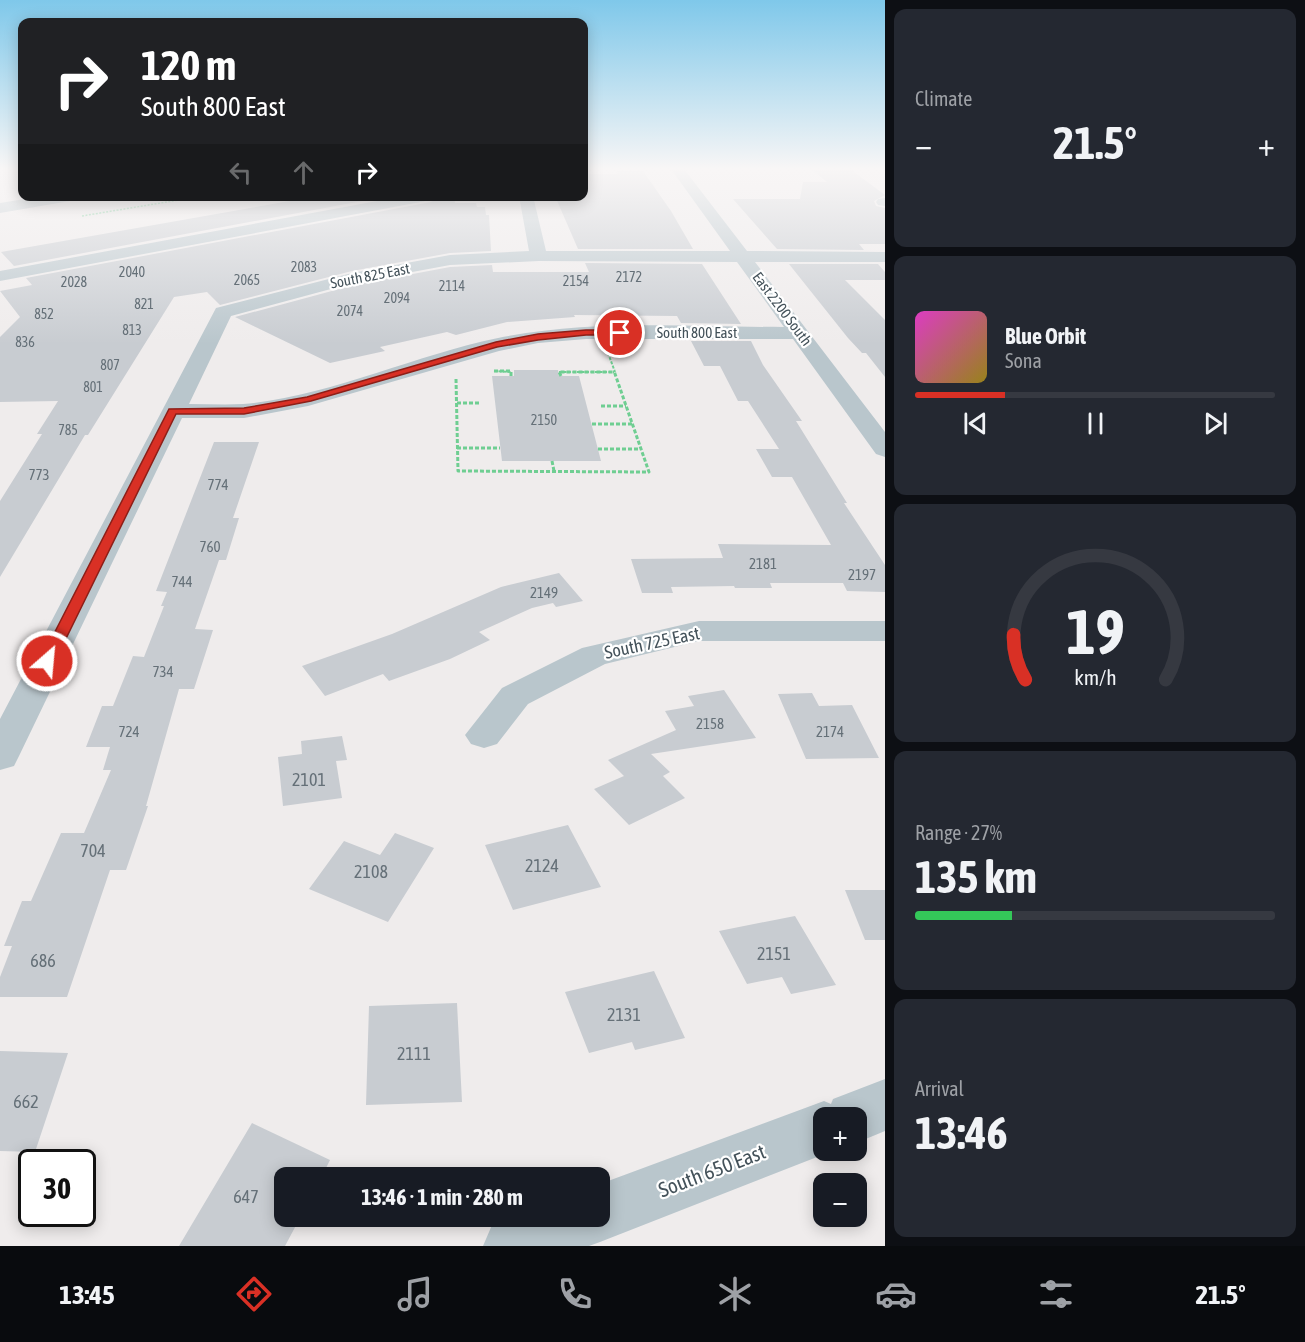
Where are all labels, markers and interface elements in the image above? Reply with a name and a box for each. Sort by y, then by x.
text: 120 m [141,41,236,89]
icon: right [42,42,120,120]
text: Climate [915,87,972,110]
text: South 800 East [141,91,286,122]
text: 21.5° [1053,117,1137,169]
text: − [915,125,932,163]
text: + [1258,125,1275,163]
icon: left [224,156,257,189]
icon: ahead [287,156,320,189]
icon: right [350,156,383,189]
house number: 2083 [291,259,317,275]
street label: South 825 East [329,259,411,292]
house number: 2040 [119,264,146,280]
house number: 2172 [616,269,642,285]
street label: East 2200 South [749,269,816,349]
house number: 2065 [234,272,260,288]
house number: 2154 [563,273,590,289]
house number: 2028 [61,274,88,290]
house number: 2114 [439,278,466,294]
house number: 2094 [384,290,411,306]
house number: 821 [134,296,154,312]
house number: 2074 [337,303,364,319]
house number: 852 [34,306,54,322]
pin [594,307,645,358]
icon: arrive [603,316,636,349]
house number: 813 [122,322,142,338]
text: Blue Orbit [1005,323,1086,349]
street label: South 800 East [657,324,737,341]
house number: 836 [15,334,35,350]
text: Sona [1005,349,1042,372]
house number: 807 [100,357,120,373]
house number: 801 [83,379,103,395]
icon: previous [959,407,992,440]
icon: pause [1079,407,1112,440]
icon: next [1199,407,1232,440]
house number: 2150 [531,412,558,428]
house number: 785 [58,422,78,438]
house number: 773 [28,466,50,483]
house number: 774 [207,476,229,493]
house number: 760 [199,538,221,555]
house number: 2181 [749,555,777,572]
house number: 2197 [848,566,876,583]
house number: 744 [171,573,193,590]
house number: 2149 [530,584,558,601]
text: 19 [1066,596,1124,667]
street label: South 725 East [603,622,701,663]
position arrow [15,629,79,693]
house number: 734 [152,663,174,680]
text: km/h [1074,665,1116,690]
house number: 2158 [696,715,724,732]
house number: 724 [118,723,140,740]
house number: 2174 [816,723,844,740]
house number: 2101 [292,769,326,790]
text: Range · 27% [915,821,1002,844]
house number: 704 [80,840,106,861]
text: 135 km [915,851,1037,903]
house number: 2124 [525,855,559,876]
house number: 2108 [354,861,388,882]
house number: 2151 [757,943,791,964]
house number: 686 [30,950,56,971]
house number: 2131 [607,1004,641,1025]
house number: 2111 [397,1043,431,1064]
text: Arrival [915,1077,964,1100]
house number: 662 [13,1091,39,1112]
map controls [813,1107,867,1227]
button: + [813,1107,867,1161]
text: 13:46 [915,1107,1008,1159]
street label: South 650 East [655,1139,769,1201]
speed limit sign: 30 [18,1149,96,1227]
button: − [813,1173,867,1227]
text: 13:46 · 1 min · 280 m [361,1184,523,1210]
house number: 647 [233,1186,259,1207]
icon: directions [233,1273,275,1315]
icon: music [394,1273,436,1315]
icon: phone [554,1273,596,1315]
icon: climate [714,1273,756,1315]
icon: car [875,1273,917,1315]
icon: filters [1035,1273,1077,1315]
text: 13:45 [59,1279,115,1310]
text: 21.5° [1195,1279,1246,1310]

